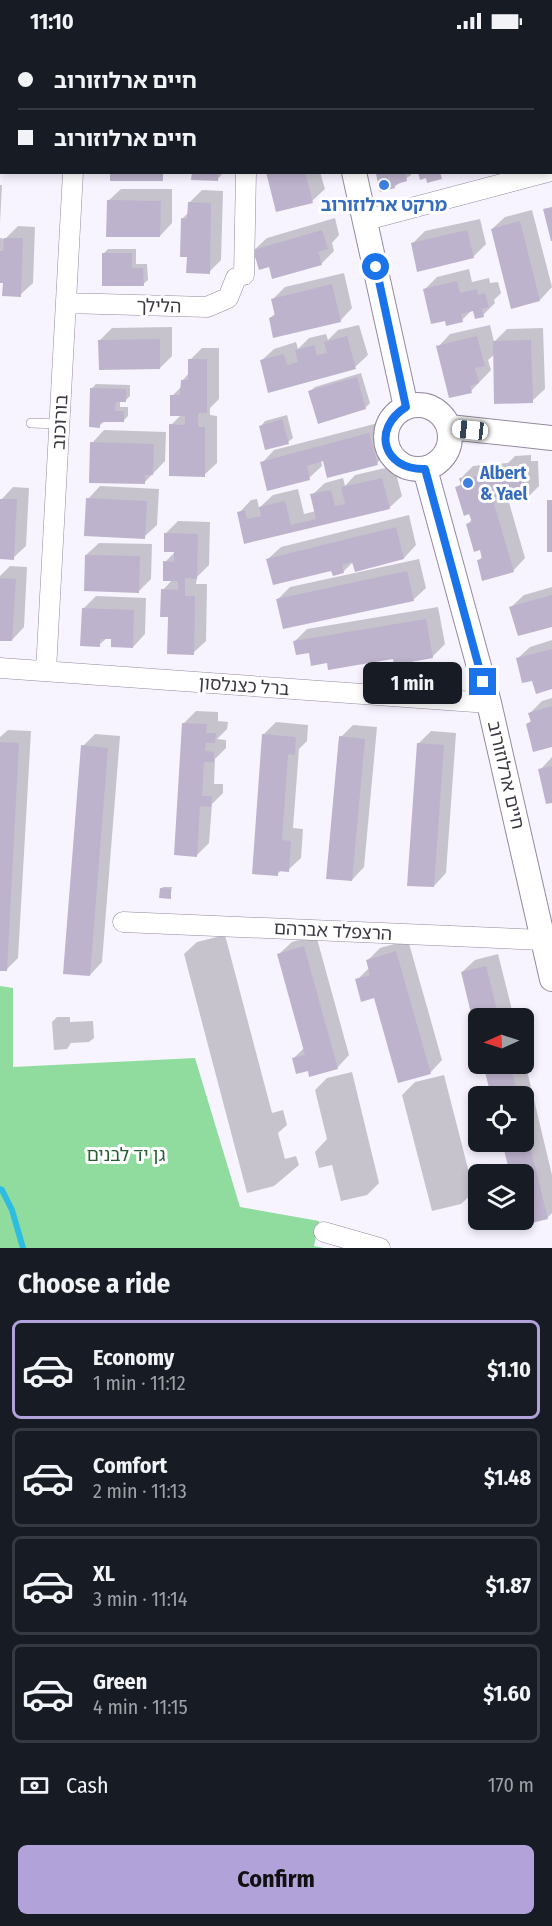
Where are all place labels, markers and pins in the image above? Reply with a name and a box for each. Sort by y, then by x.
marker: מרקט ארלוזורוב [377,178,391,192]
place label: מרקט ארלוזורוב [321,194,448,216]
place label: Albert & Yael [479,462,527,505]
marker: Albert & Yael [461,476,475,490]

